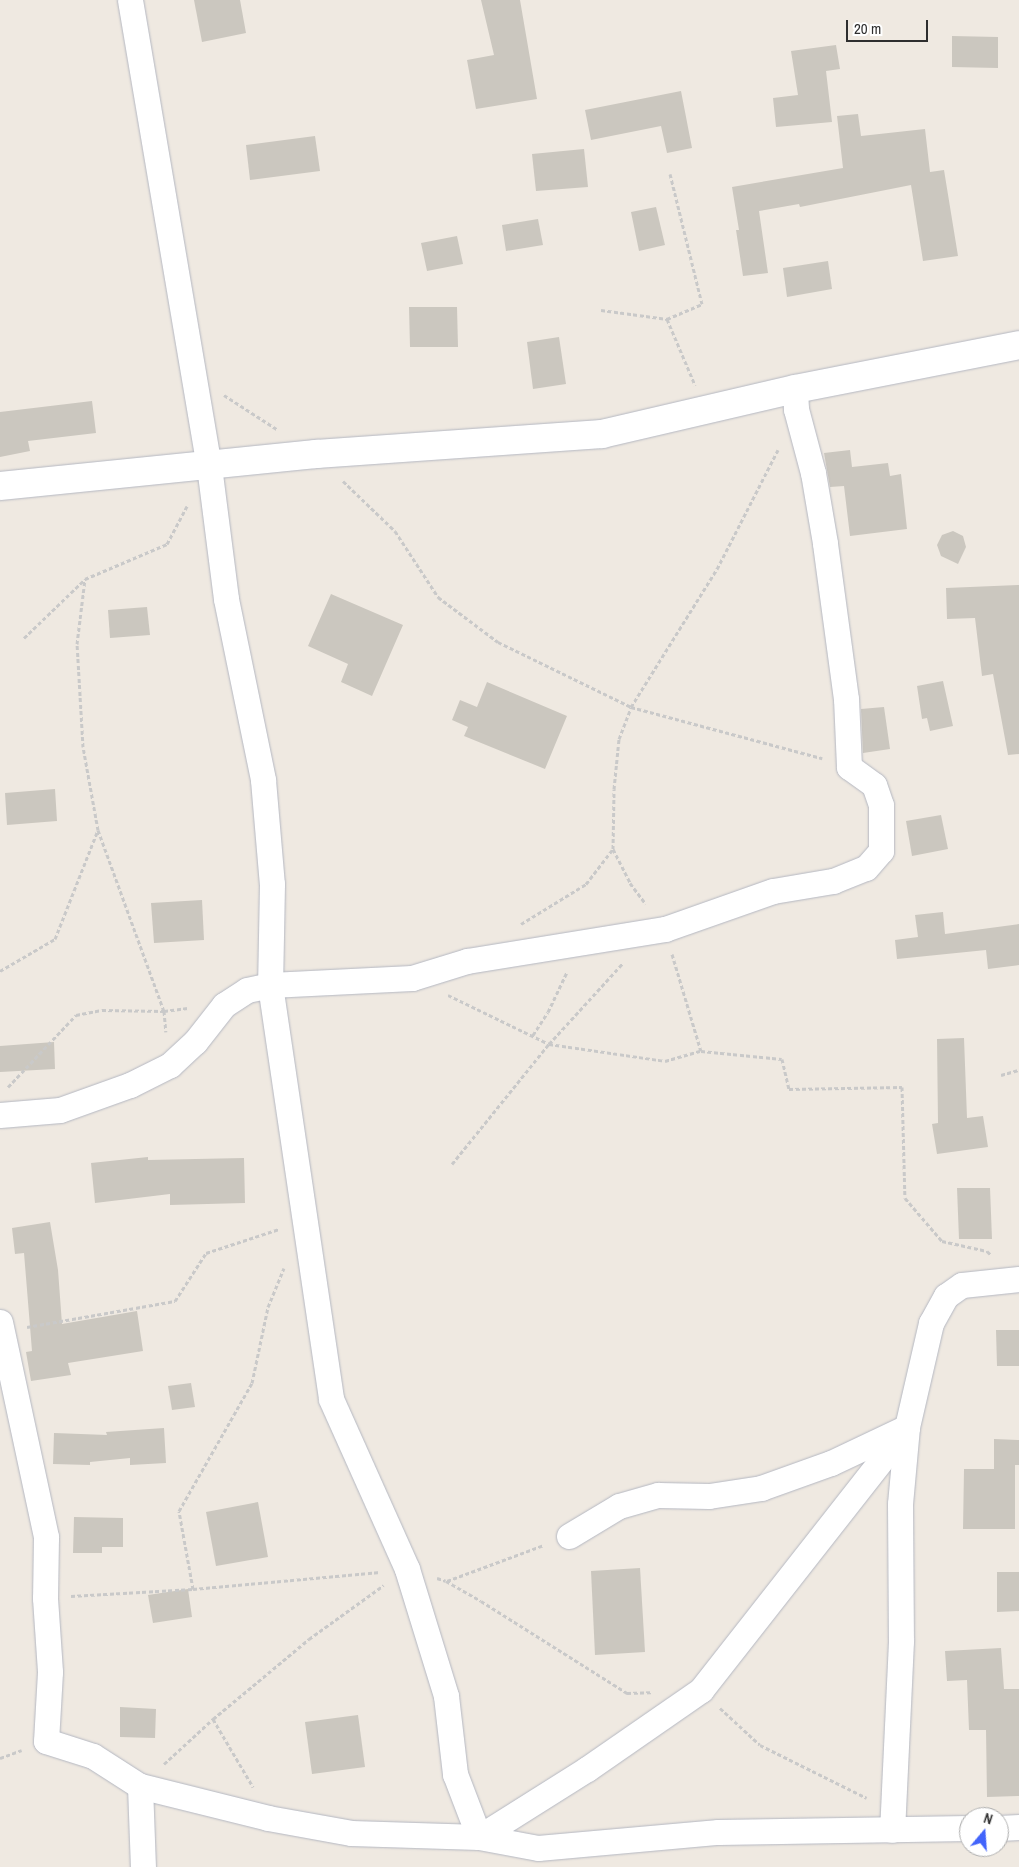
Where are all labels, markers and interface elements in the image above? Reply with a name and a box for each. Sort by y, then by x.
scale bar [849,10,932,42]
text: 20 m [854,18,881,39]
north arrow [959,1807,1009,1857]
text: N [982,1809,995,1829]

